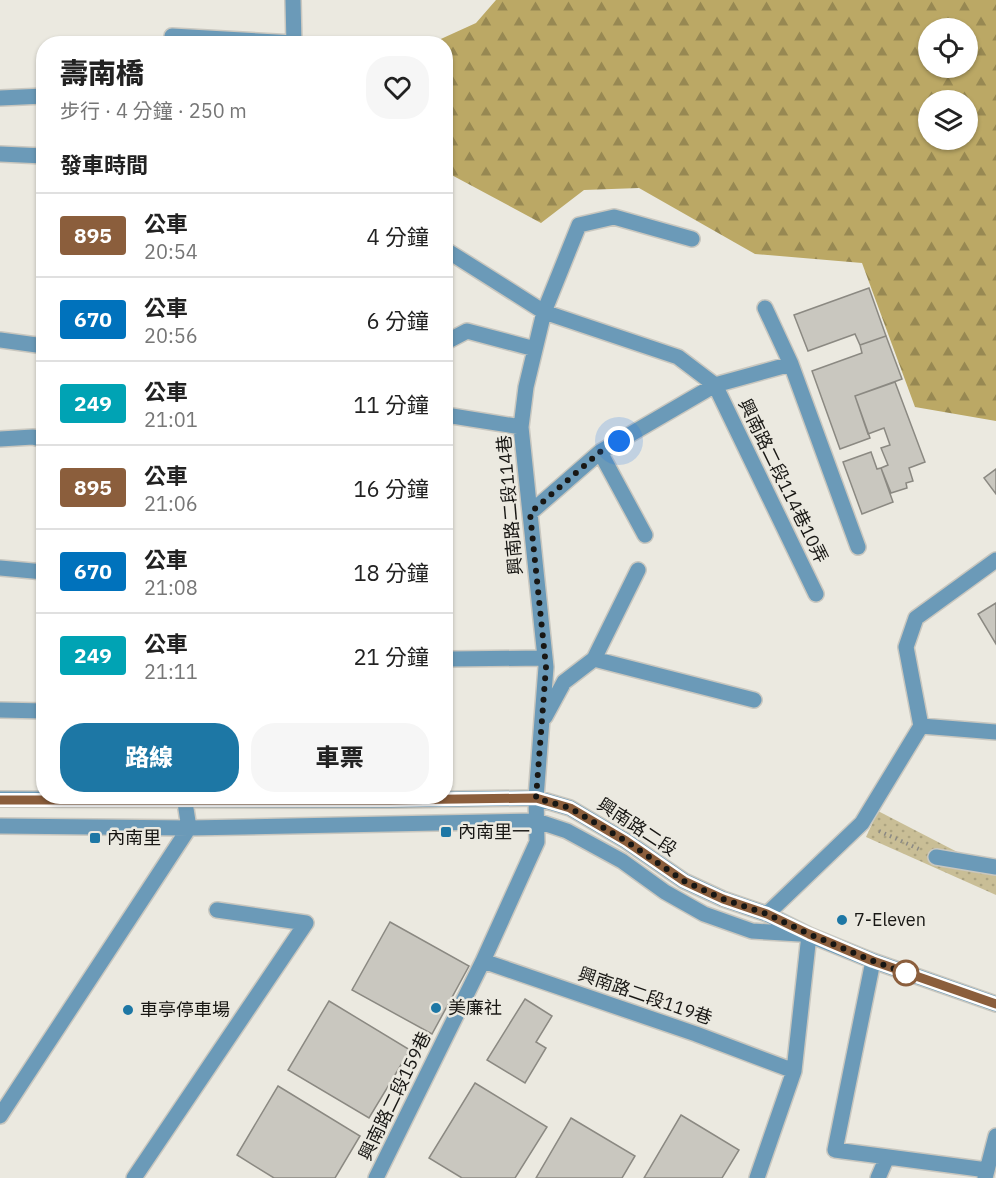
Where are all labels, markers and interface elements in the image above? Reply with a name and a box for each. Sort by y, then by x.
map controls [918,18,978,150]
button: locate [918,18,978,78]
text: 壽南橋 [60,54,144,91]
button: heart [366,56,429,119]
button: layers [918,90,978,150]
text: 步行 · 4 分鐘 · 250 m [60,97,247,124]
text: 發車時間 [60,150,148,179]
text: 公車 [144,209,188,238]
text: 895 [74,221,112,249]
text: 4 分鐘 [367,222,429,251]
text: 20:54 [144,238,198,265]
text: 公車 [144,293,188,322]
text: 670 [74,305,112,333]
text: 6 分鐘 [367,306,429,335]
text: 20:56 [144,322,198,349]
text: 公車 [144,377,188,406]
text: 249 [74,389,112,417]
text: 11 分鐘 [353,390,429,419]
street label: 興南路二段114巷10弄 [734,395,833,567]
text: 21:01 [144,406,198,433]
your location [604,426,634,456]
street label: 興南路二段114巷 [492,434,527,576]
text: 公車 [144,461,188,490]
text: 895 [74,473,112,501]
text: 16 分鐘 [353,474,429,503]
text: 21:06 [144,490,198,517]
text: 公車 [144,545,188,574]
text: 670 [74,557,112,585]
text: 18 分鐘 [353,558,429,587]
text: 21:08 [144,574,198,601]
text: 公車 [144,629,188,658]
text: 249 [74,641,112,669]
text: 21 分鐘 [353,642,429,671]
text: 21:11 [144,658,198,685]
button: 路線 [60,723,239,792]
button: 車票 [251,723,429,792]
street label: 興南路二段 [593,792,681,861]
place label: 內南里一 [458,820,530,843]
marker: 內南里一 [439,825,453,839]
place label: 內南里 [107,826,161,849]
marker: 內南里 [88,831,102,845]
place label: 7-Eleven [854,908,926,931]
marker: 7-Eleven [835,913,849,927]
unlabelled marker [893,960,919,986]
street label: 興南路二段119巷 [575,962,715,1029]
place label: 美廉社 [448,996,502,1019]
place label: 車亭停車場 [140,998,230,1021]
marker: 美廉社 [429,1001,443,1015]
marker: 車亭停車場 [121,1003,135,1017]
street label: 興南路二段159巷 [353,1028,436,1164]

